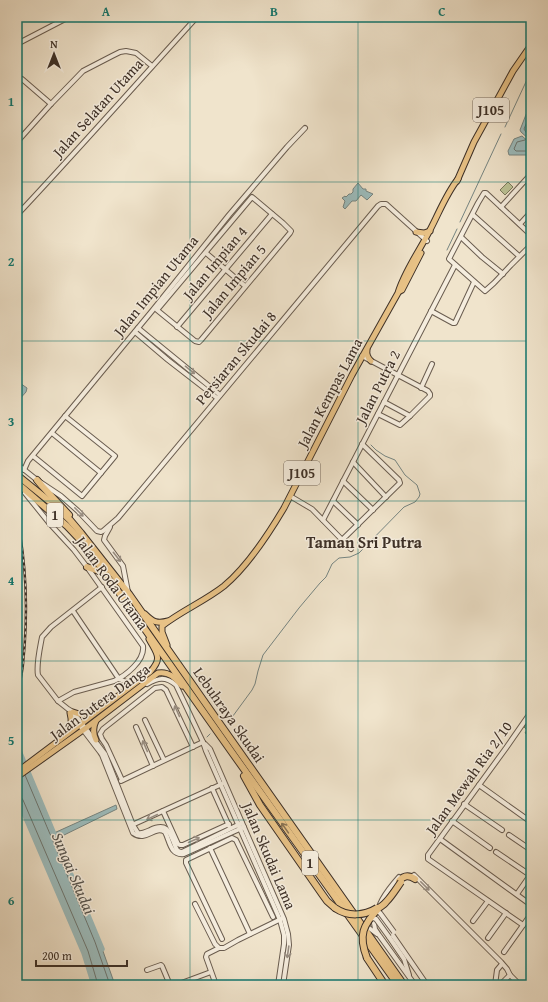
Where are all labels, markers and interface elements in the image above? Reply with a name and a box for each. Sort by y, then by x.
text: A [102,2,111,21]
text: B [270,2,278,21]
text: C [438,2,446,21]
north arrow [34,34,74,74]
text: N [50,36,58,52]
street label: Jalan Selatan Utama [46,54,148,163]
text: 1 [8,92,14,111]
road number: J105 [473,98,509,122]
street label: Jalan Impian 4 [176,221,252,305]
street label: Jalan Impian Utama [107,231,203,342]
street label: Jalan Impian 5 [195,239,271,323]
text: 2 [8,252,15,271]
street label: Persiaran Skudai 8 [190,306,281,409]
street label: Jalan Kempas Lama [291,334,367,453]
street label: Jalan Putra 2 [349,346,405,429]
one-way arrow [184,366,195,375]
text: 3 [8,412,14,431]
road number: J105 [284,461,320,485]
road number: 1 [47,503,63,527]
one-way arrow [74,507,83,517]
street label: Jalan Roda Utama [70,530,154,634]
district label: Taman Sri Putra [306,530,423,554]
one-way arrow [113,552,122,563]
text: 4 [8,571,15,590]
street label: Jalan Sutera Danga [44,658,154,746]
street label: Lebuhraya Skudai [189,663,270,767]
one-way arrow [173,706,180,718]
street label: Jalan Mewah Ria 2/10 [419,717,517,840]
text: 5 [8,731,15,750]
one-way arrow [140,740,148,752]
street label: Jalan Skudai Lama [237,797,301,912]
one-way arrow [146,813,158,821]
one-way arrow [281,823,289,834]
water label: Sungai Skudai [46,828,102,918]
one-way arrow [187,836,199,843]
road number: 1 [302,851,318,875]
one-way arrow [420,881,430,891]
text: 6 [8,891,15,910]
scale bar [36,942,127,968]
one-way arrow [284,945,291,958]
text: 200 m [42,947,72,964]

